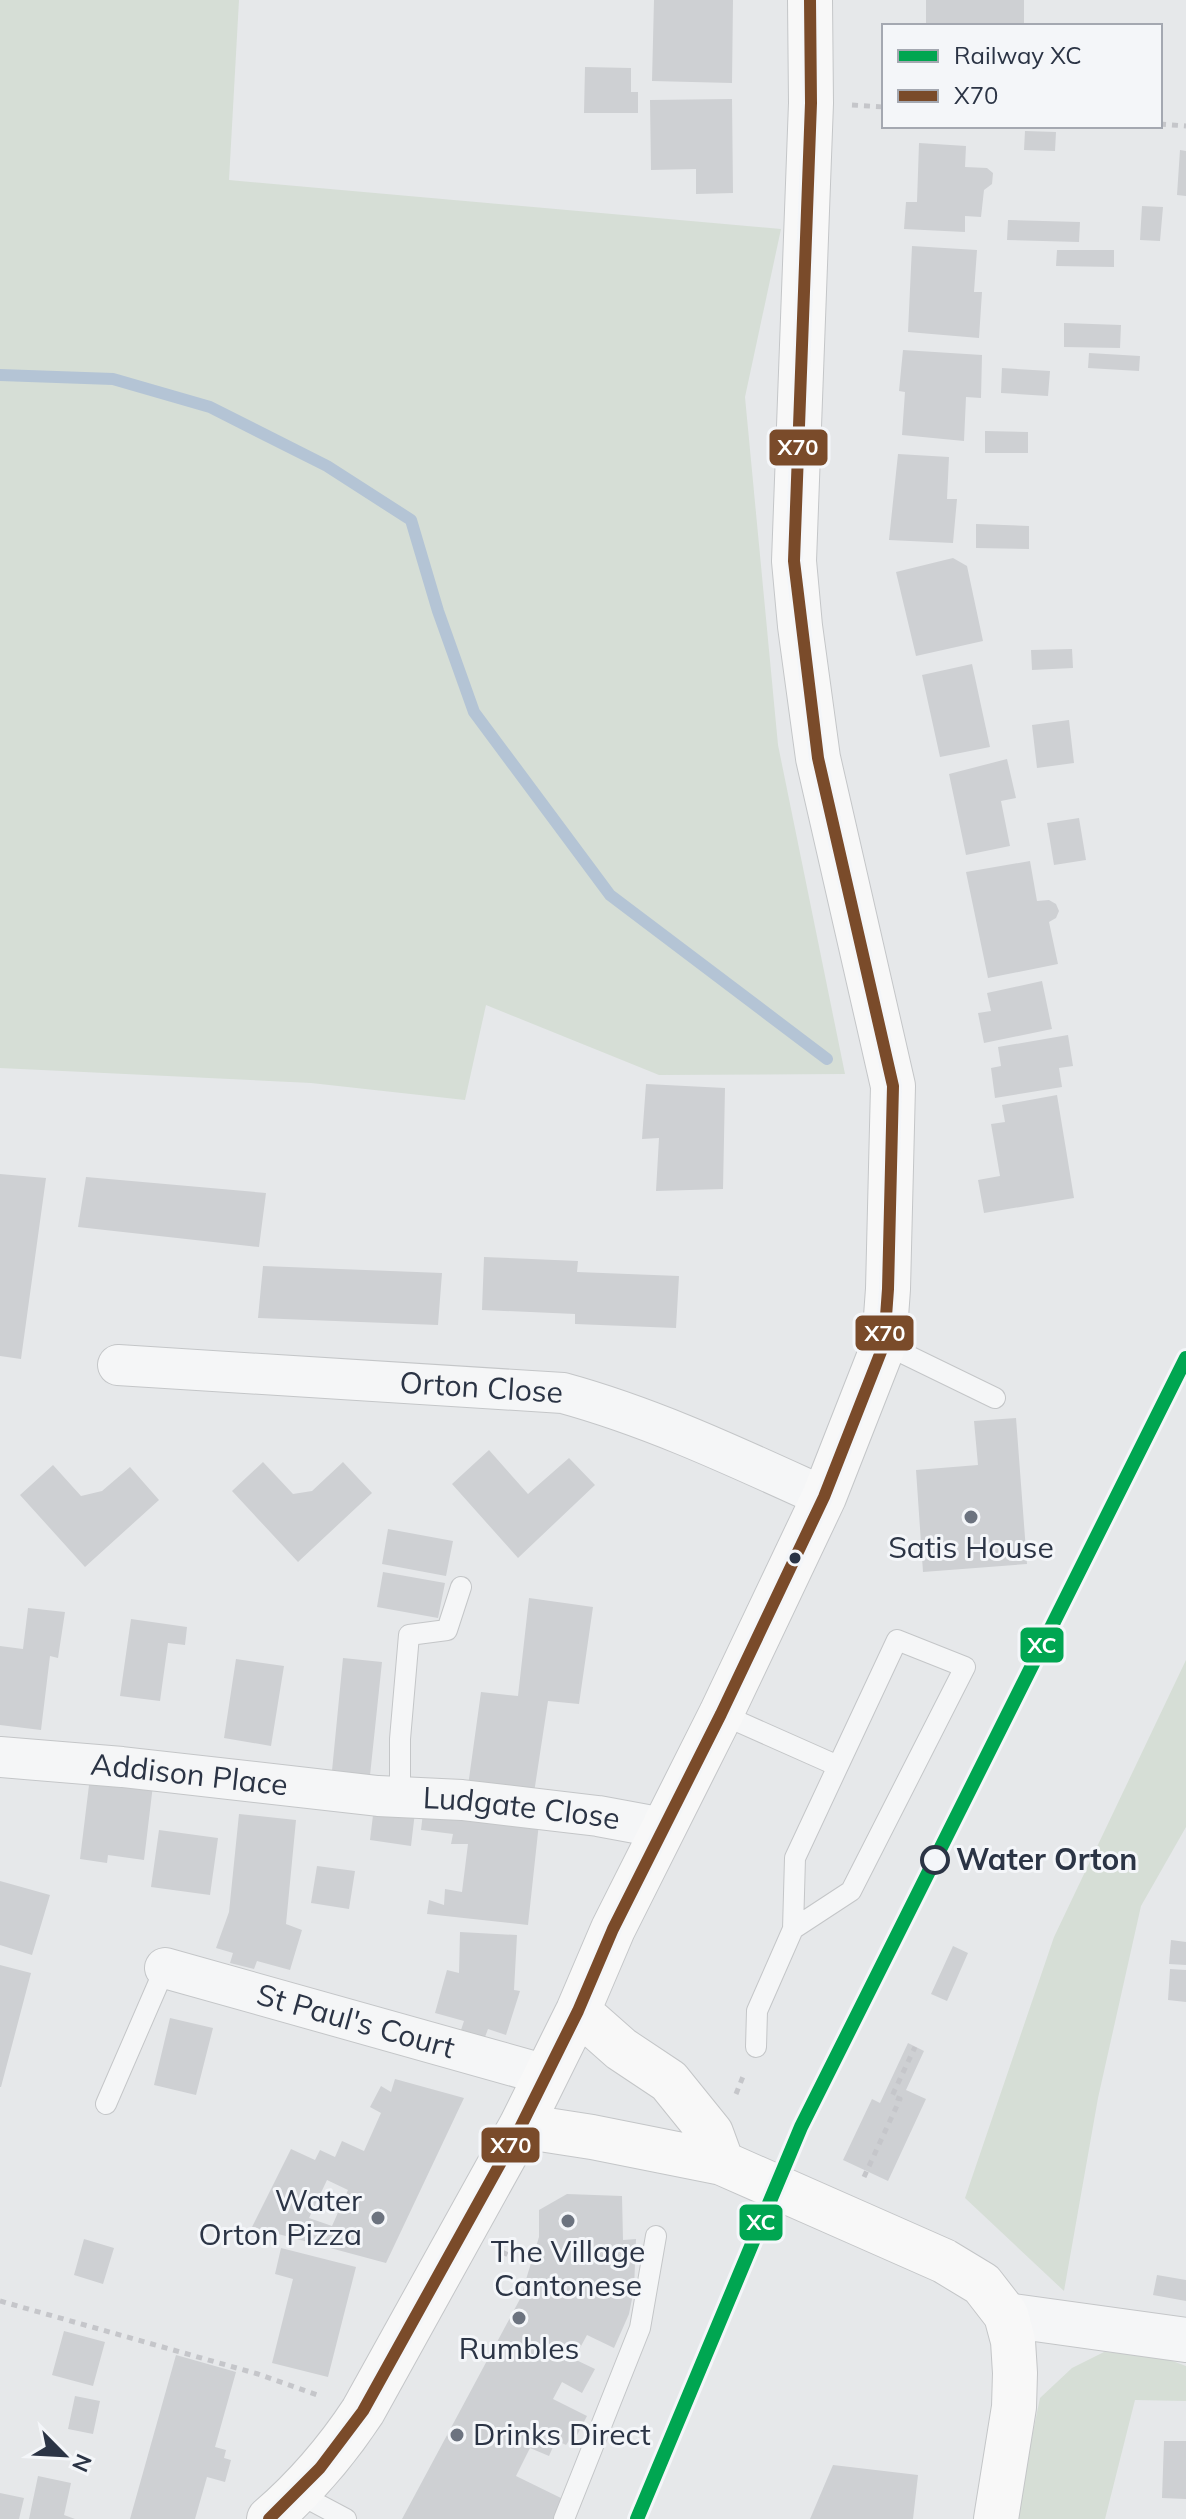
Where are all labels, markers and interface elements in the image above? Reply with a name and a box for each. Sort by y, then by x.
legend [882,24,1162,128]
text: Railway XC [954,40,1082,70]
text: X70 [954,80,998,110]
line badge: X70 [768,428,829,467]
text: X70 [776,433,819,461]
line badge: X70 [854,1314,915,1352]
text: X70 [863,1319,906,1347]
street label: Orton Close [398,1363,564,1411]
marker: Satis House [962,1508,980,1526]
place label: Satis House [888,1528,1054,1566]
unlabelled marker [787,1550,803,1566]
line badge: XC [1019,1626,1065,1664]
text: XC [1026,1631,1057,1659]
street label: Addison Place [89,1744,290,1804]
street label: Ludgate Close [422,1778,623,1838]
place label: Water Orton [956,1840,1137,1878]
marker: Water Orton [921,1846,949,1874]
street label: St Paul's Court [253,1975,459,2066]
line badge: X70 [480,2126,541,2164]
text: X70 [489,2131,532,2159]
place label: Water Orton Pizza [199,2181,362,2253]
line badge: XC [738,2203,784,2242]
text: XC [745,2208,776,2236]
marker: Water Orton Pizza [369,2209,387,2227]
marker: The Village Cantonese [559,2212,577,2230]
place label: The Village Cantonese [491,2232,645,2304]
marker: Rumbles [510,2309,528,2327]
place label: Rumbles [459,2329,579,2367]
north arrow [24,2415,104,2495]
place label: Drinks Direct [473,2415,651,2453]
marker: Drinks Direct [448,2426,466,2444]
text: N [66,2450,98,2476]

